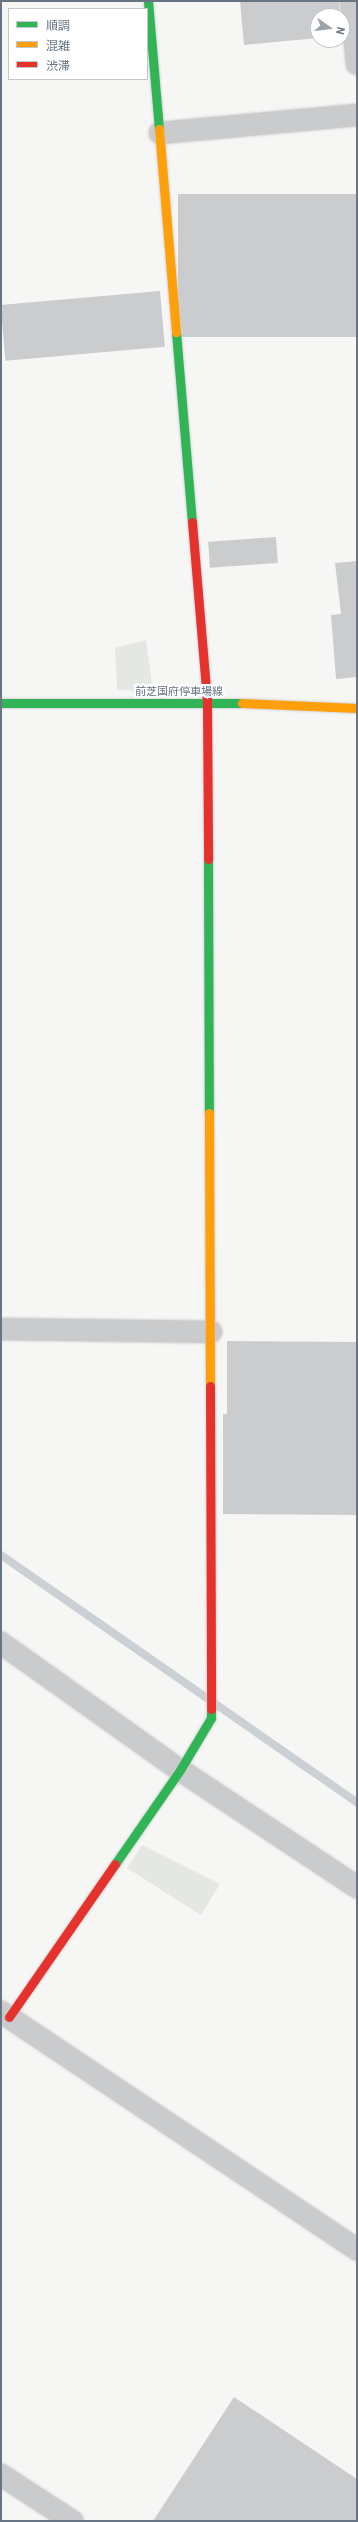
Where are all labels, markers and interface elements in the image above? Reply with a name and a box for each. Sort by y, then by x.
legend [8,8,148,80]
north arrow [310,8,350,48]
text: 順調 [46,18,70,32]
text: N [334,26,348,36]
text: 混雑 [46,38,70,52]
text: 渋滞 [46,58,70,72]
street label: 前芝国府停車場線 [135,684,223,698]

